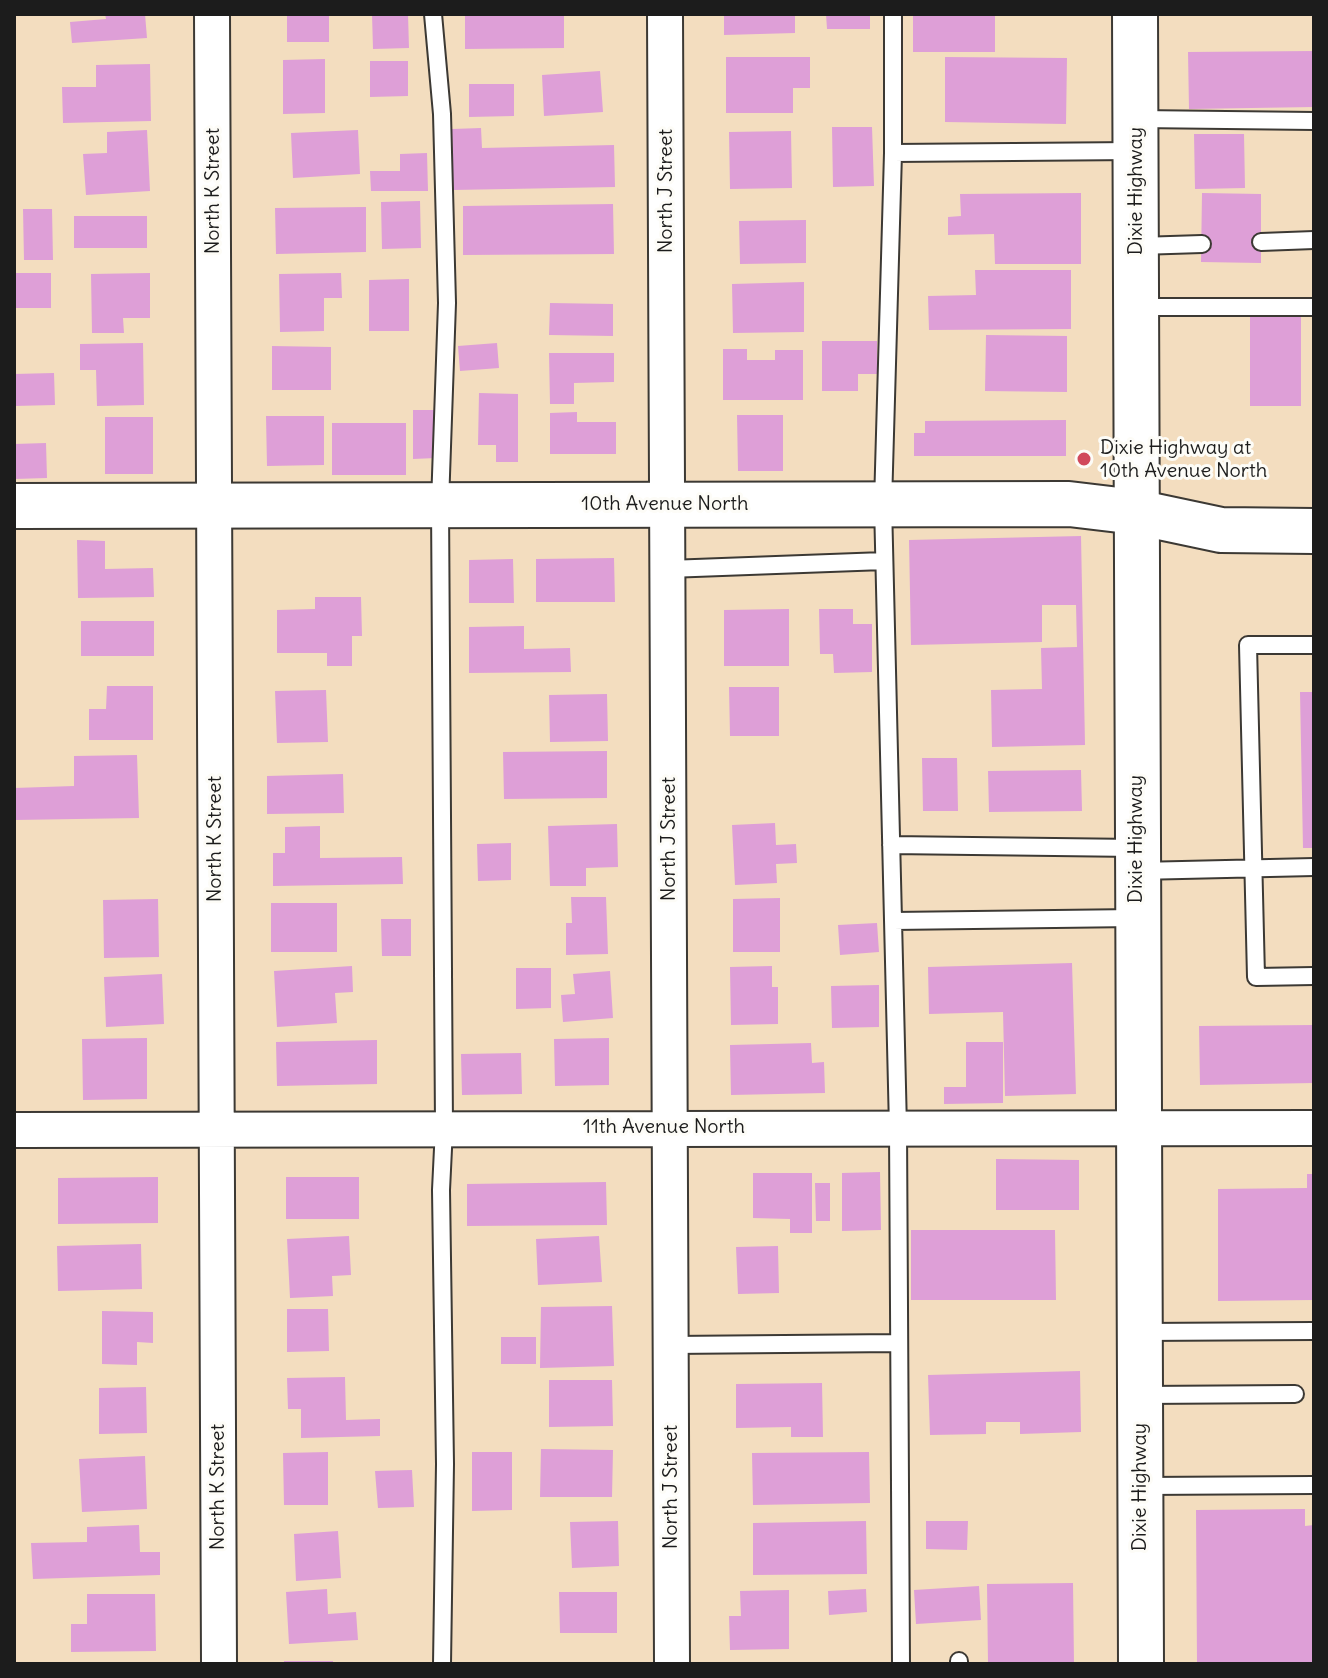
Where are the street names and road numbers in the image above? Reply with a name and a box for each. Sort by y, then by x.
street label: Dixie Highway [1124,127,1148,255]
street label: North K Street [201,128,225,254]
street label: North J Street [654,129,678,253]
street label: 10th Avenue North [581,492,749,516]
street label: Dixie Highway [1124,775,1148,903]
street label: North K Street [203,776,227,902]
street label: North J Street [657,777,681,901]
street label: 11th Avenue North [583,1115,745,1139]
street label: Dixie Highway [1128,1423,1152,1551]
street label: North K Street [206,1424,230,1550]
street label: North J Street [659,1425,683,1549]

